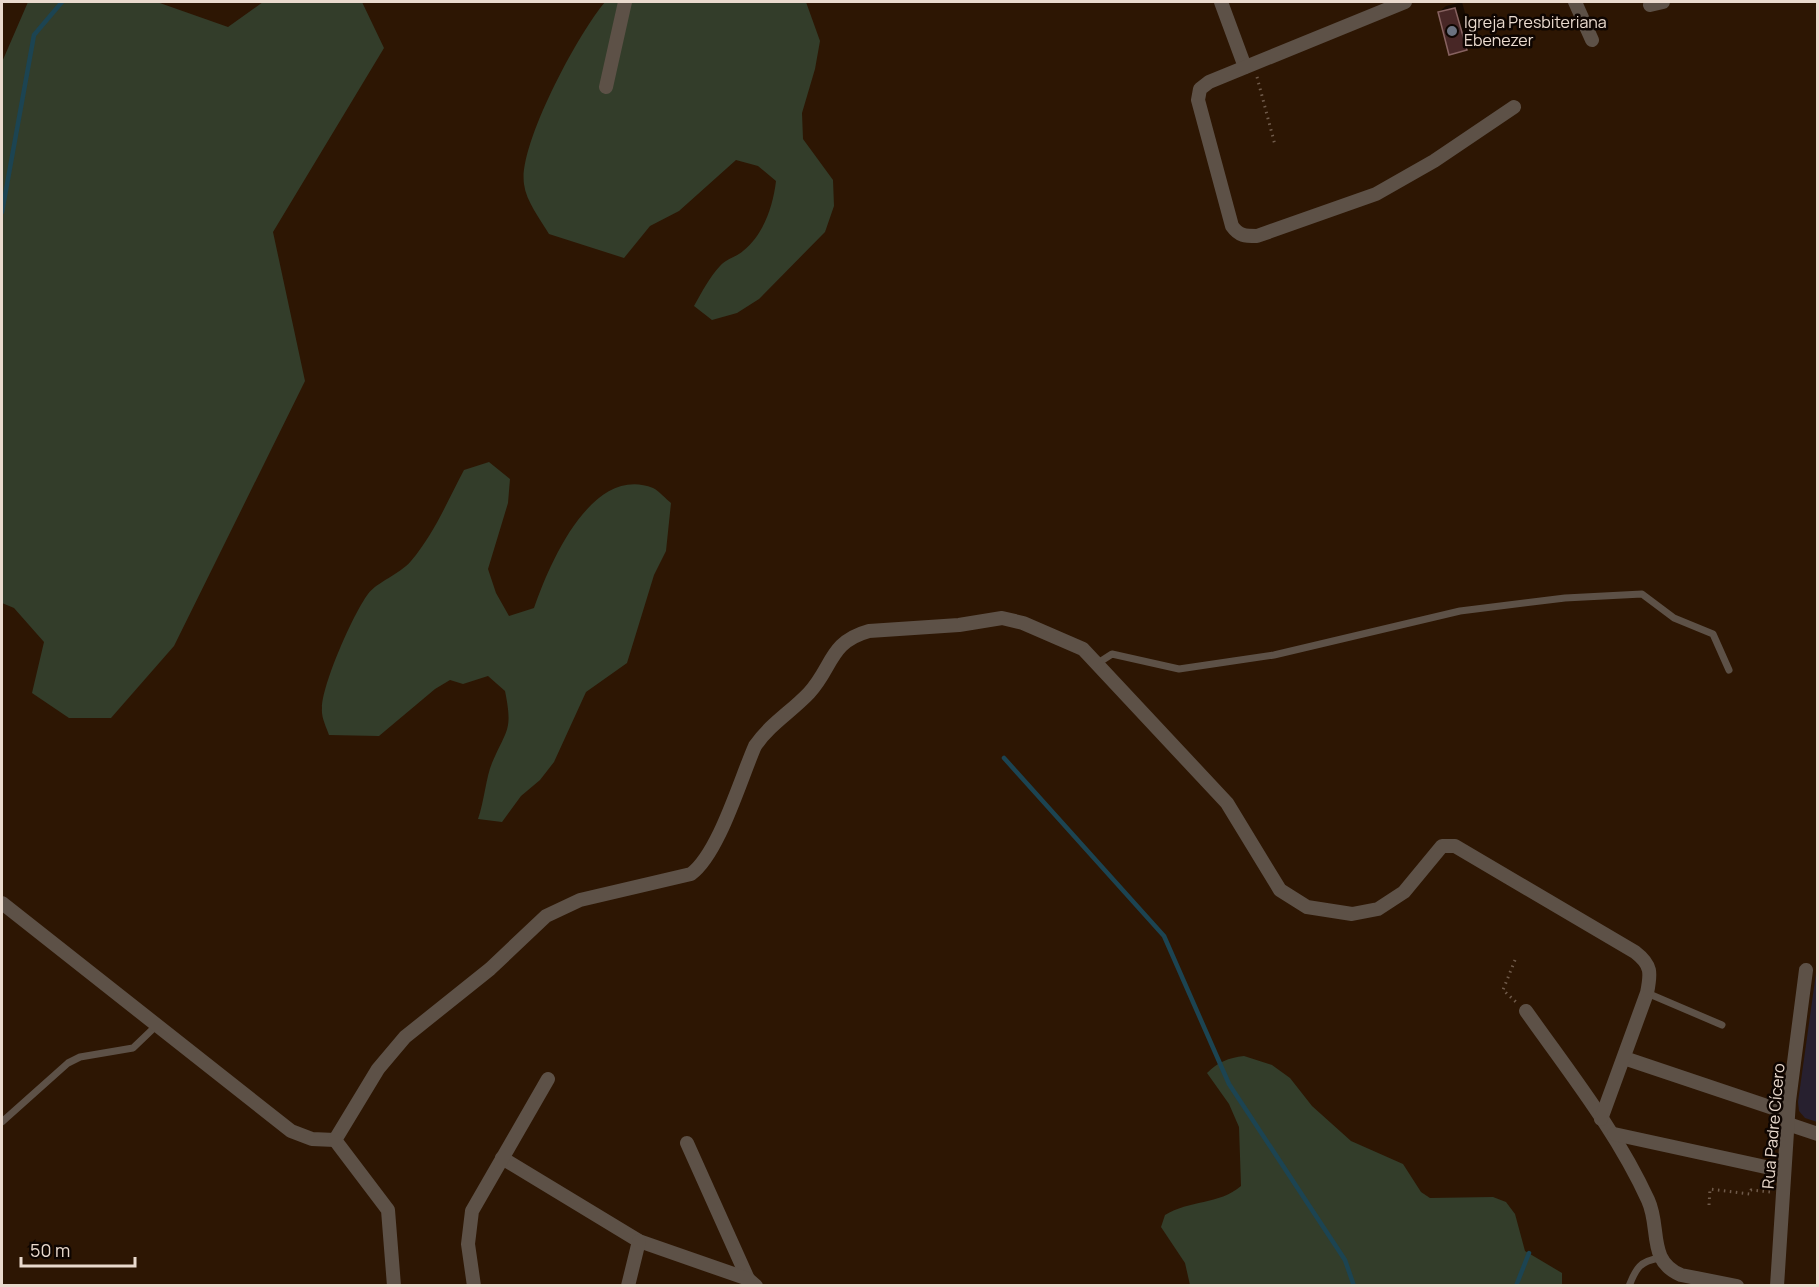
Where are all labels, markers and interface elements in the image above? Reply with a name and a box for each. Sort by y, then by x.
place label: Igreja Presbiteriana Ebenezer [1464,11,1607,51]
marker: Igreja Presbiteriana Ebenezer [1445,24,1459,38]
street label: Rua Padre Cícero [1757,1062,1789,1190]
scale bar [21,1230,135,1268]
text: 50 m [30,1238,70,1262]

